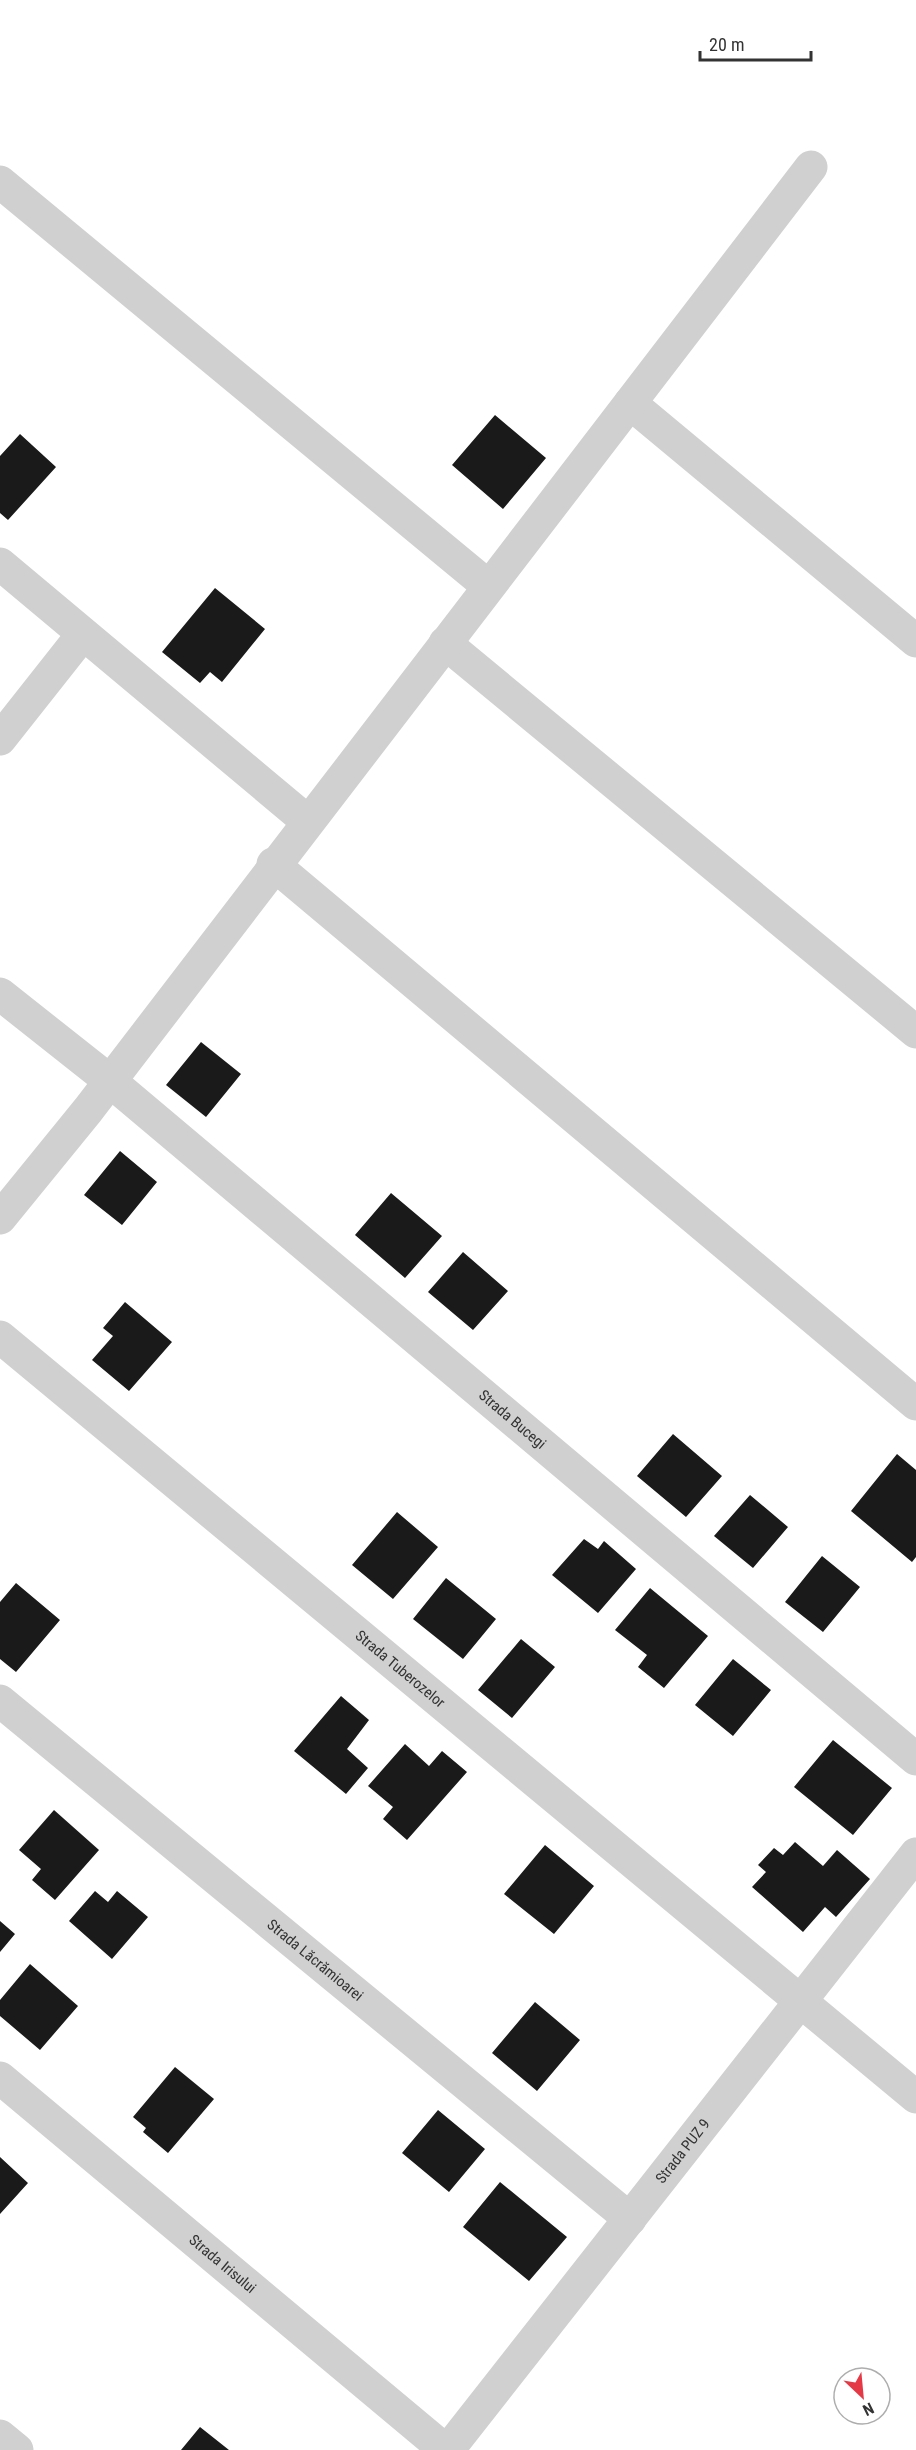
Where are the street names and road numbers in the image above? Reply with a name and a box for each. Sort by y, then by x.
street label: Strada Bucegi [475,1386,550,1453]
street label: Strada Tuberozelor [352,1627,449,1712]
street label: Strada Lăcrămioarei [264,1915,367,2005]
street label: Strada PUZ 9 [652,2115,714,2187]
street label: Strada Irisului [185,2231,260,2297]

